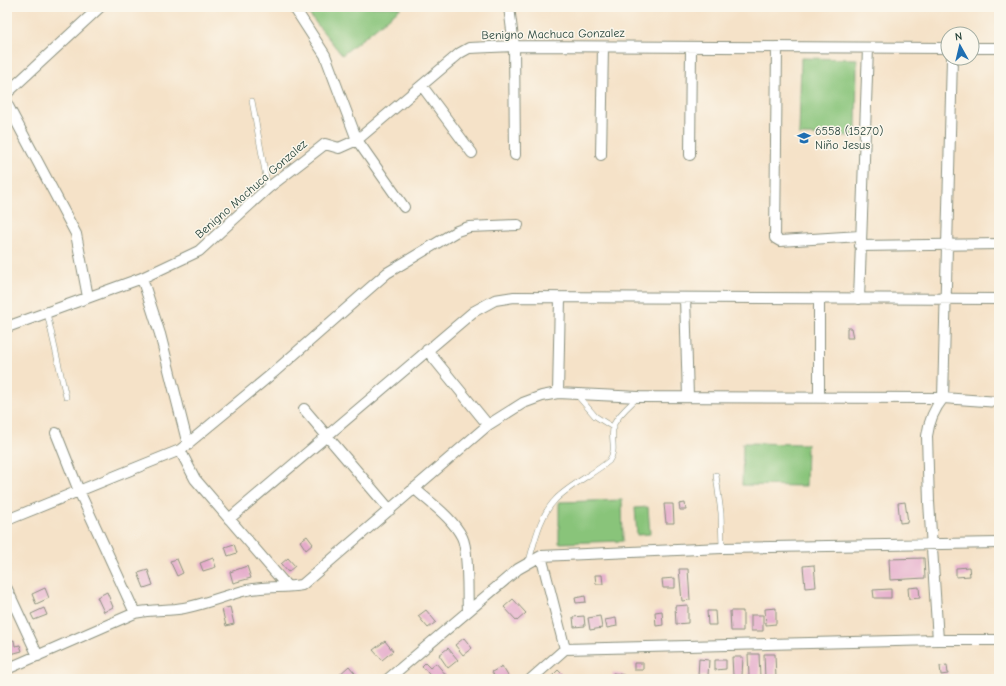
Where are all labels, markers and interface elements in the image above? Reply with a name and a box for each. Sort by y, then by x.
street label: Benigno Machuca Gonzalez [481,26,626,42]
north arrow [940,26,980,66]
text: N [954,30,963,44]
place label: 6558 (15270) Niño Jesus [815,124,884,152]
school or university icon: 6558 (15270) Niño Jesus [796,130,812,146]
street label: Benigno Machuca Gonzalez [192,136,310,241]

